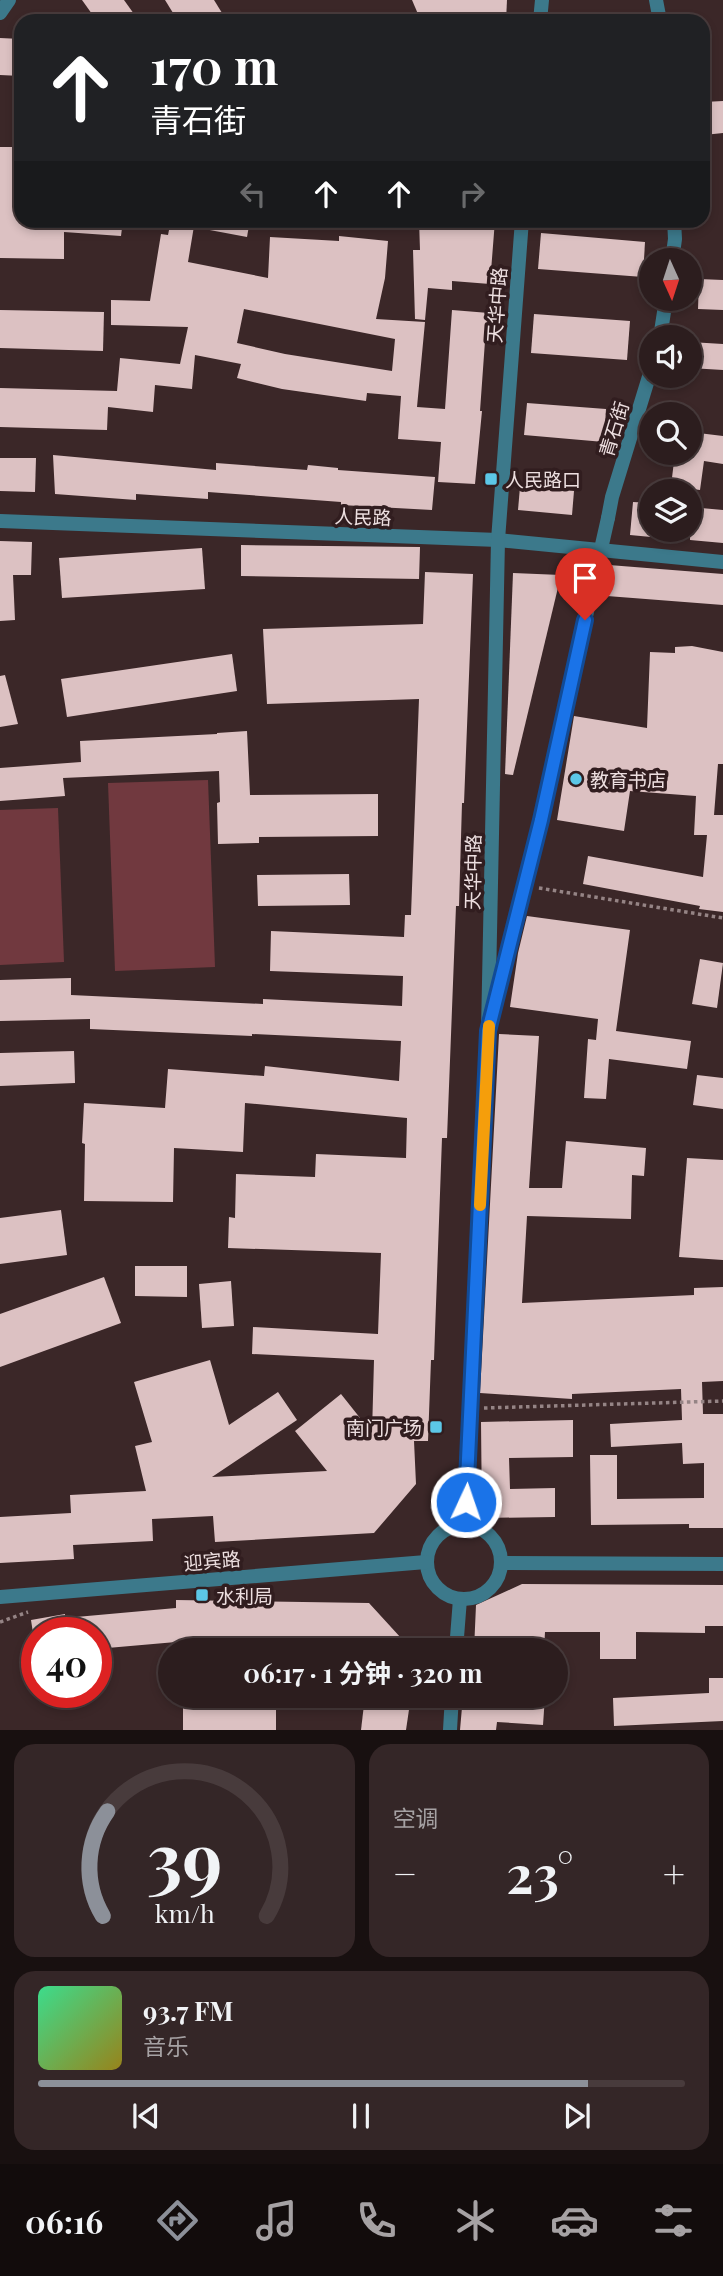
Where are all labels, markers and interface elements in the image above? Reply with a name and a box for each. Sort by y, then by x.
text: 170 m [150,32,278,97]
icon: ahead [35,42,126,133]
text: 青石街 [150,97,246,140]
icon: left [234,175,272,213]
icon: ahead [307,175,345,213]
icon: ahead [380,175,418,213]
icon: right [453,175,491,213]
north arrow [639,248,702,312]
map controls [639,248,702,542]
street label: 天华中路 [480,266,512,344]
button: sound [639,325,702,388]
street label: 青石街 [592,398,634,460]
button: search [639,402,702,465]
place label: 人民路口 [505,466,581,492]
marker: 人民路口 [483,471,499,487]
button: layers [639,479,702,542]
street label: 人民路 [334,502,392,530]
pin [555,548,615,620]
icon: arrive [566,559,604,597]
place label: 教育书店 [590,766,666,792]
marker: 教育书店 [568,771,584,787]
street label: 天华中路 [458,834,486,910]
place label: 南门广场 [346,1414,422,1440]
marker: 南门广场 [428,1419,444,1435]
position arrow [429,1465,503,1539]
street label: 迎宾路 [182,1545,242,1575]
place label: 水利局 [216,1582,273,1608]
marker: 水利局 [194,1587,210,1603]
speed limit sign: 40 [21,1617,112,1708]
text: 06:17 · 1 分钟 · 320 m [243,1655,483,1690]
text: 空调 [393,1802,439,1833]
text: 39 [146,1808,222,1905]
text: 23° [506,1838,573,1907]
text: − [393,1847,417,1898]
text: + [663,1847,685,1898]
text: km/h [154,1896,215,1929]
text: 93.7 FM [143,1993,233,2028]
text: 音乐 [143,2030,189,2061]
icon: previous [127,2097,165,2135]
icon: pause [342,2097,380,2135]
icon: next [558,2097,596,2135]
icon: directions [153,2196,202,2245]
icon: music [252,2196,301,2245]
icon: phone [352,2196,401,2245]
icon: climate [451,2196,500,2245]
icon: car [550,2196,599,2245]
icon: filters [649,2196,698,2245]
text: 06:16 [25,2199,103,2242]

